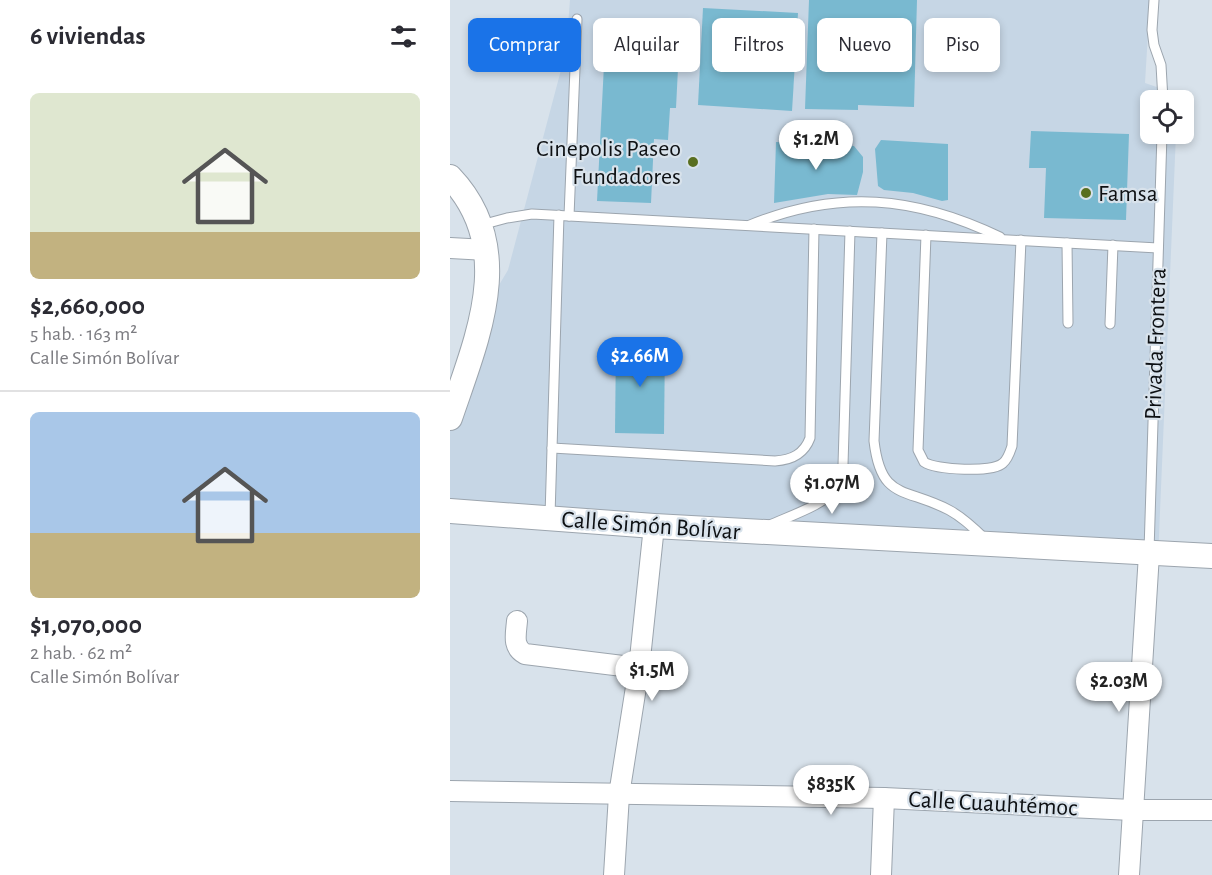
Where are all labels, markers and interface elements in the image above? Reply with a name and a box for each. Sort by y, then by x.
chip: Comprar [468,18,581,72]
chip: Alquilar [593,18,700,72]
chip: Filtros [712,18,805,72]
chip: Nuevo [817,18,912,72]
chip: Piso [924,18,1000,72]
icon: filters [387,20,420,53]
text: 6 viviendas [30,23,145,49]
map controls [1140,90,1194,144]
button: locate [1140,90,1194,144]
pin: $1.2M [774,120,858,171]
text: $1.2M [793,129,839,149]
icon: home [171,132,279,240]
place label: Cinepolis Paseo Fundadores [536,137,681,189]
marker: Cinepolis Paseo Fundadores [686,155,700,169]
place label: Famsa [1098,182,1158,206]
marker: Famsa [1079,186,1093,200]
street label: Privada Frontera [1141,268,1171,420]
text: $2,660,000 [30,293,145,319]
text: 5 hab. · 163 m² [30,324,137,344]
pin: $2.66M [591,337,689,388]
text: $2.66M [611,346,669,366]
text: Calle Simón Bolívar [30,348,179,368]
icon: home [171,451,279,559]
pin: $1.07M [783,464,881,515]
text: $1.07M [804,473,860,493]
street label: Calle Simón Bolívar [561,508,741,544]
text: $1,070,000 [30,612,142,638]
text: 2 hab. · 62 m² [30,643,132,663]
pin: $1.5M [610,651,694,702]
text: $1.5M [629,660,675,680]
pin: $2.03M [1070,662,1168,713]
text: Calle Simón Bolívar [30,667,179,687]
text: $2.03M [1090,671,1148,691]
pin: $835K [789,765,873,816]
text: $835K [807,774,855,794]
street label: Calle Cuauhtémoc [908,788,1078,820]

